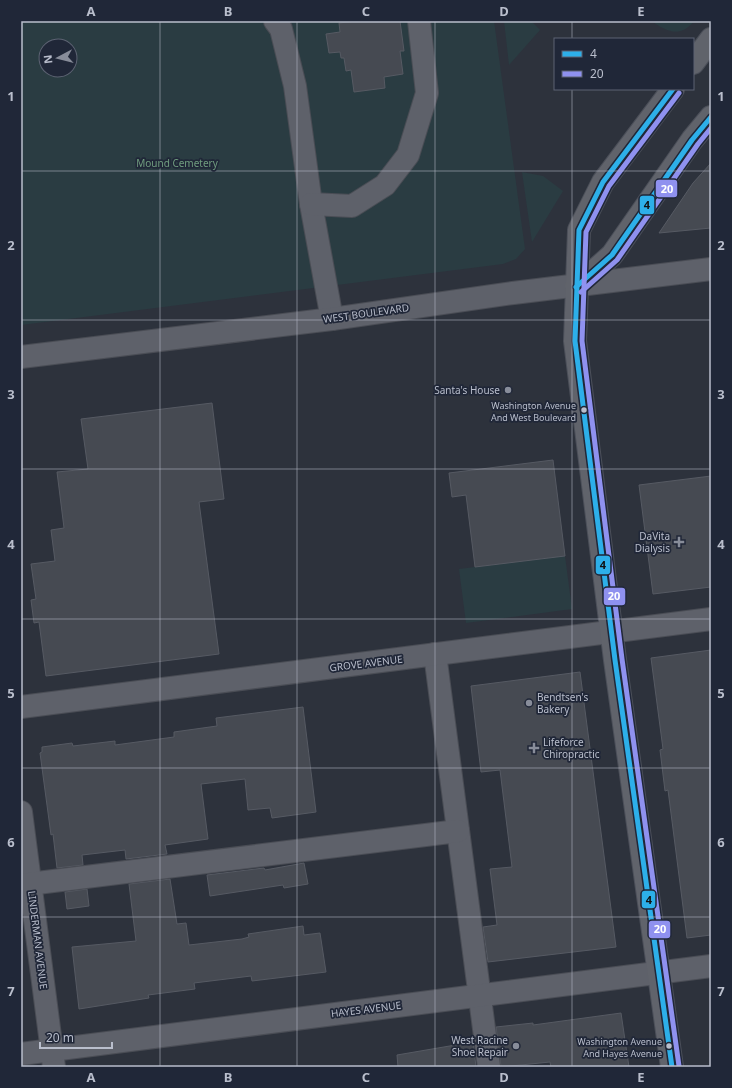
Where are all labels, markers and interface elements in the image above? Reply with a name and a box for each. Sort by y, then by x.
text: A [87,2,96,20]
text: B [224,2,232,20]
text: C [362,2,370,20]
text: D [499,2,509,20]
text: E [637,2,645,20]
north arrow [38,38,78,78]
legend [554,38,694,90]
text: 4 [590,45,597,62]
text: N [40,54,56,65]
text: 20 [590,65,604,82]
text: 1 [7,87,15,105]
text: 1 [717,87,725,105]
park label: Mound Cemetery [136,156,219,170]
line badge: 20 [655,179,678,198]
text: 20 [661,181,673,196]
line badge: 4 [639,195,655,215]
text: 4 [644,197,651,212]
text: 2 [7,236,15,254]
text: 2 [717,236,725,254]
street label: WEST BOULEVARD [322,300,410,326]
place label: Santa's House [434,383,500,397]
text: 3 [7,385,15,403]
marker: Santa's House [503,385,513,395]
text: 3 [717,385,725,403]
place label: Washington Avenue And West Boulevard [491,399,576,424]
marker: Washington Avenue And West Boulevard [579,405,589,415]
place label: DaVita Dialysis [635,529,670,555]
text: 4 [7,535,15,553]
text: 4 [717,535,725,553]
marker: DaVita Dialysis [673,536,685,548]
line badge: 4 [595,555,611,575]
text: 4 [600,557,607,572]
line badge: 20 [603,587,626,606]
text: 20 [608,588,620,603]
street label: GROVE AVENUE [329,652,403,674]
text: 5 [7,684,15,702]
text: 5 [717,684,725,702]
place label: Bendtsen's Bakery [537,690,589,716]
marker: Bendtsen's Bakery [524,698,534,708]
place label: Lifeforce Chiropractic [543,735,600,761]
marker: Lifeforce Chiropractic [528,742,540,754]
text: 6 [7,833,15,851]
text: 6 [717,833,725,851]
street label: LINDERMAN AVENUE [25,890,51,990]
line badge: 4 [641,890,656,909]
text: 4 [646,892,653,907]
line badge: 20 [648,920,671,939]
text: 20 [654,921,666,936]
text: 7 [7,982,15,1000]
text: 7 [717,982,725,1000]
street label: HAYES AVENUE [330,998,402,1020]
scale bar [40,1024,112,1050]
text: 20 m [46,1029,74,1046]
place label: West Racine Shoe Repair [451,1033,508,1059]
place label: Washington Avenue And Hayes Avenue [577,1035,662,1060]
marker: West Racine Shoe Repair [511,1041,521,1051]
marker: Washington Avenue And Hayes Avenue [664,1041,674,1051]
text: A [87,1068,96,1086]
text: B [224,1068,232,1086]
text: C [362,1068,370,1086]
text: D [499,1068,509,1086]
text: E [637,1068,645,1086]

